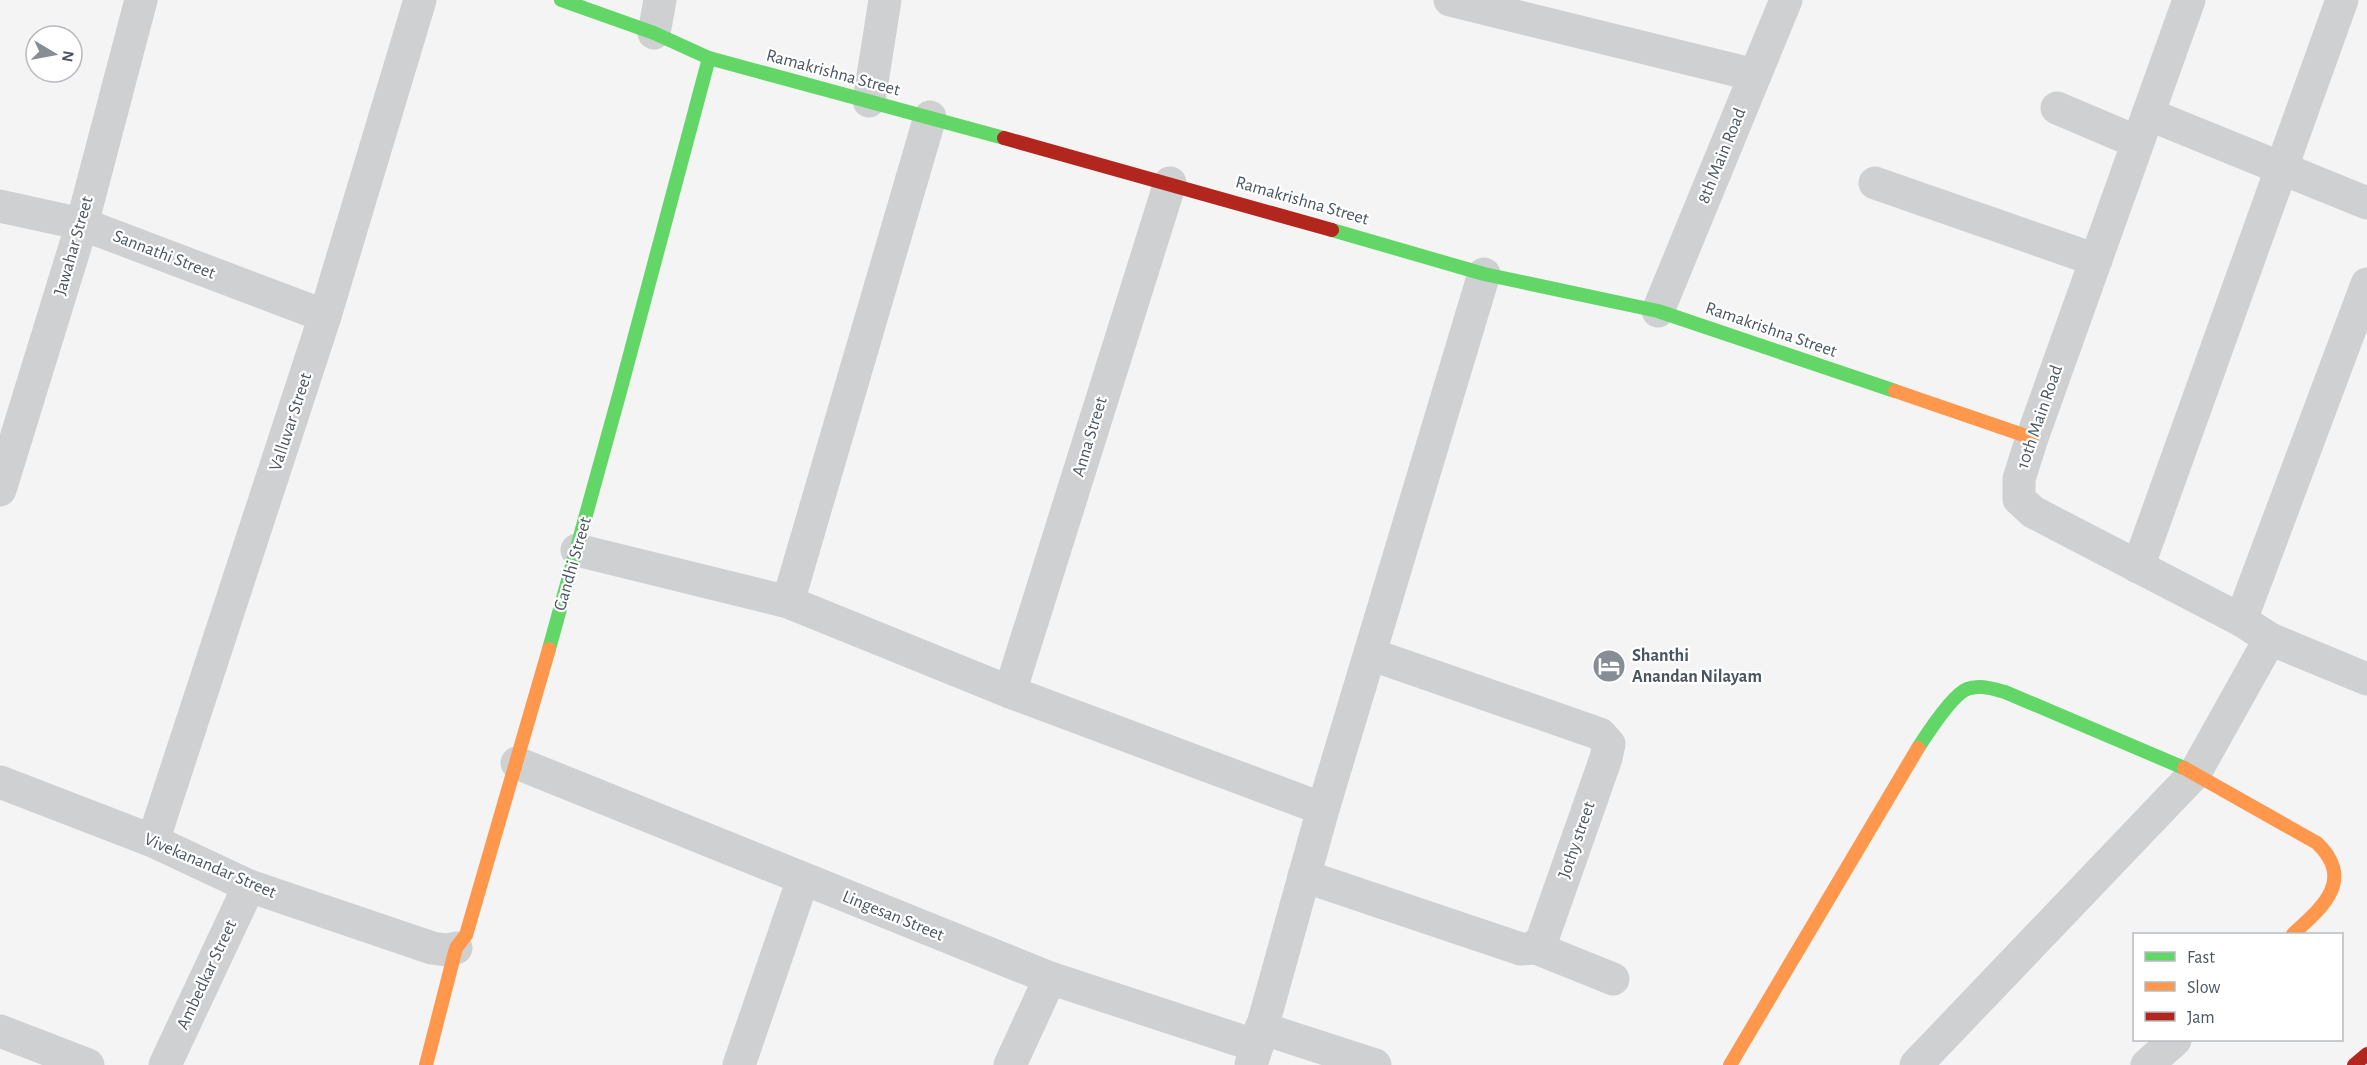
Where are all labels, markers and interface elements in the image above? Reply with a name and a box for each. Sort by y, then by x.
north arrow [24,24,84,84]
street label: Ramakrishna Street [764,46,902,100]
text: N [59,50,77,63]
street label: 8th Main Road [1695,106,1749,206]
street label: Ramakrishna Street [1233,173,1371,229]
street label: Jawahar Street [51,194,97,298]
street label: Sannathi Street [110,227,218,283]
street label: Ramakrishna Street [1703,299,1839,361]
street label: 10th Main Road [2014,363,2066,471]
street label: Valluvar Street [267,370,315,473]
street label: Anna Street [1069,395,1111,479]
street label: Gandhi Street [551,515,595,613]
place label: Shanthi Anandan Nilayam [1632,647,1762,686]
hotel icon: Shanthi Anandan Nilayam [1591,648,1627,684]
street label: Jothy street [1555,799,1599,881]
street label: Vivekanandar Street [141,830,279,902]
street label: Lingesan Street [840,887,947,945]
street label: Ambedkar Street [174,917,240,1033]
legend [2133,933,2343,1041]
text: Fast [2187,949,2215,967]
text: Slow [2187,979,2220,997]
text: Jam [2187,1009,2215,1027]

